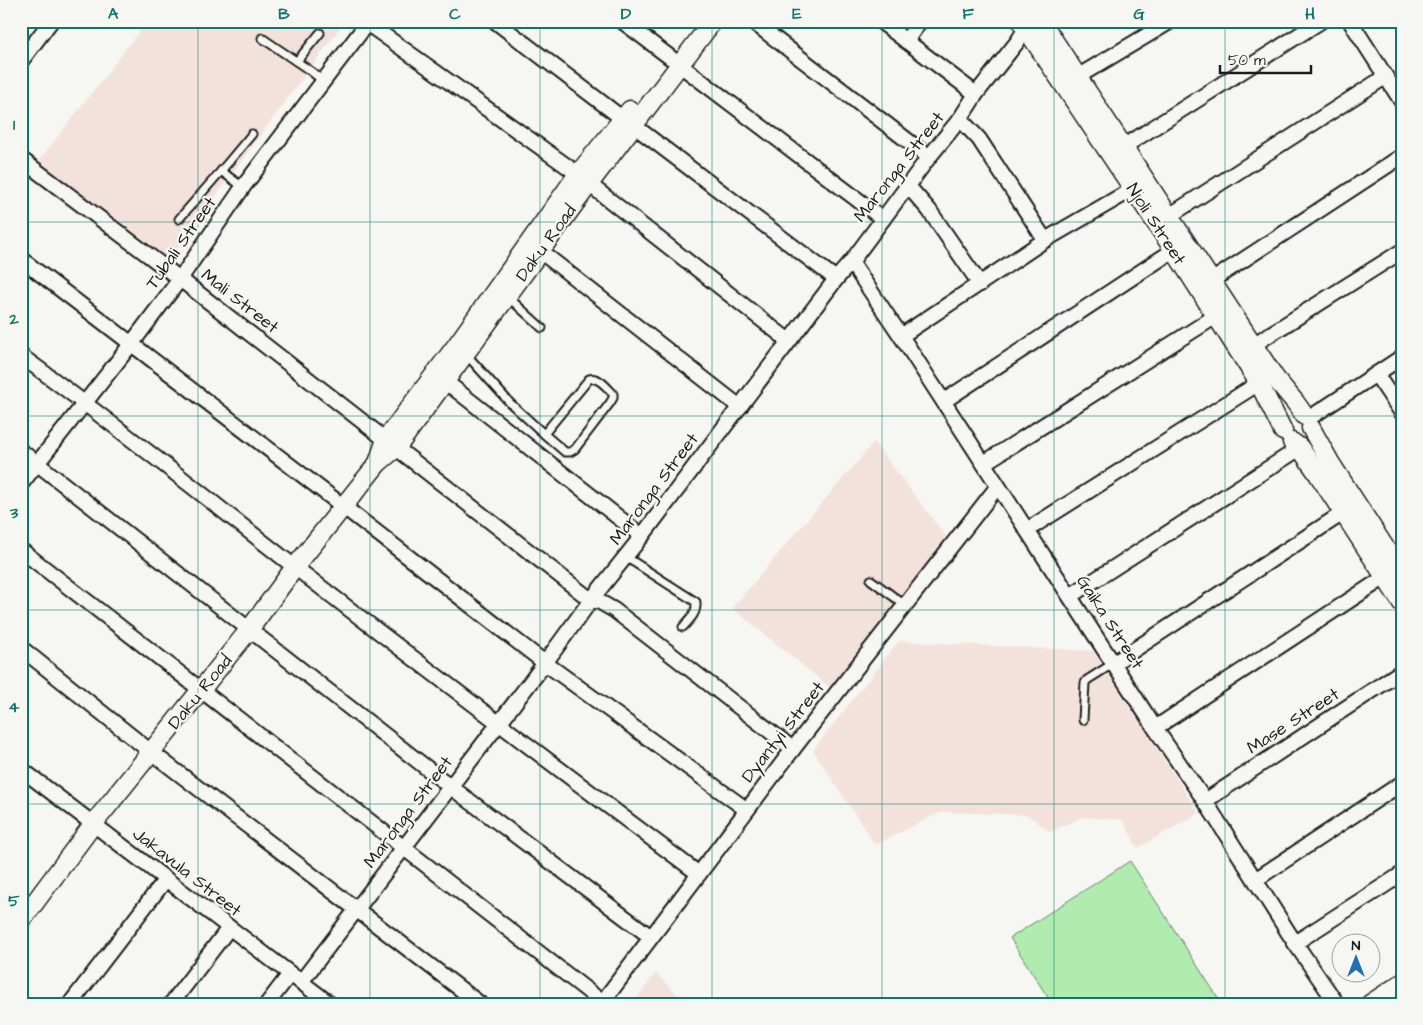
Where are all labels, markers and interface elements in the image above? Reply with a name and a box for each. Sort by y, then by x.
text: A [108,3,119,25]
text: B [278,3,290,25]
text: C [449,3,461,25]
text: D [621,3,632,25]
text: E [792,3,802,25]
text: F [962,3,974,25]
text: G [1133,3,1145,25]
text: H [1305,3,1315,25]
scale bar [1220,42,1312,74]
text: 50 m [1228,50,1266,71]
street label: Maronga Street [848,106,951,228]
text: 1 [13,114,16,136]
street label: Njoli Street [1120,178,1192,270]
street label: Tubali Street [140,191,223,294]
street label: Daku Road [510,199,582,287]
street label: Mali Street [196,263,285,340]
text: 2 [8,308,19,330]
street label: Maronga Street [604,427,706,551]
text: 3 [9,502,19,524]
street label: Gaika Street [1070,570,1150,674]
street label: Daku Road [162,649,238,735]
street label: Dyantyi Street [735,676,832,789]
street label: Mase Street [1242,681,1345,760]
text: 4 [9,696,20,718]
street label: Maronga Street [358,750,460,874]
street label: Jakavula Street [127,821,247,923]
text: 5 [8,890,20,912]
north arrow [1330,932,1380,982]
text: N [1352,936,1361,956]

